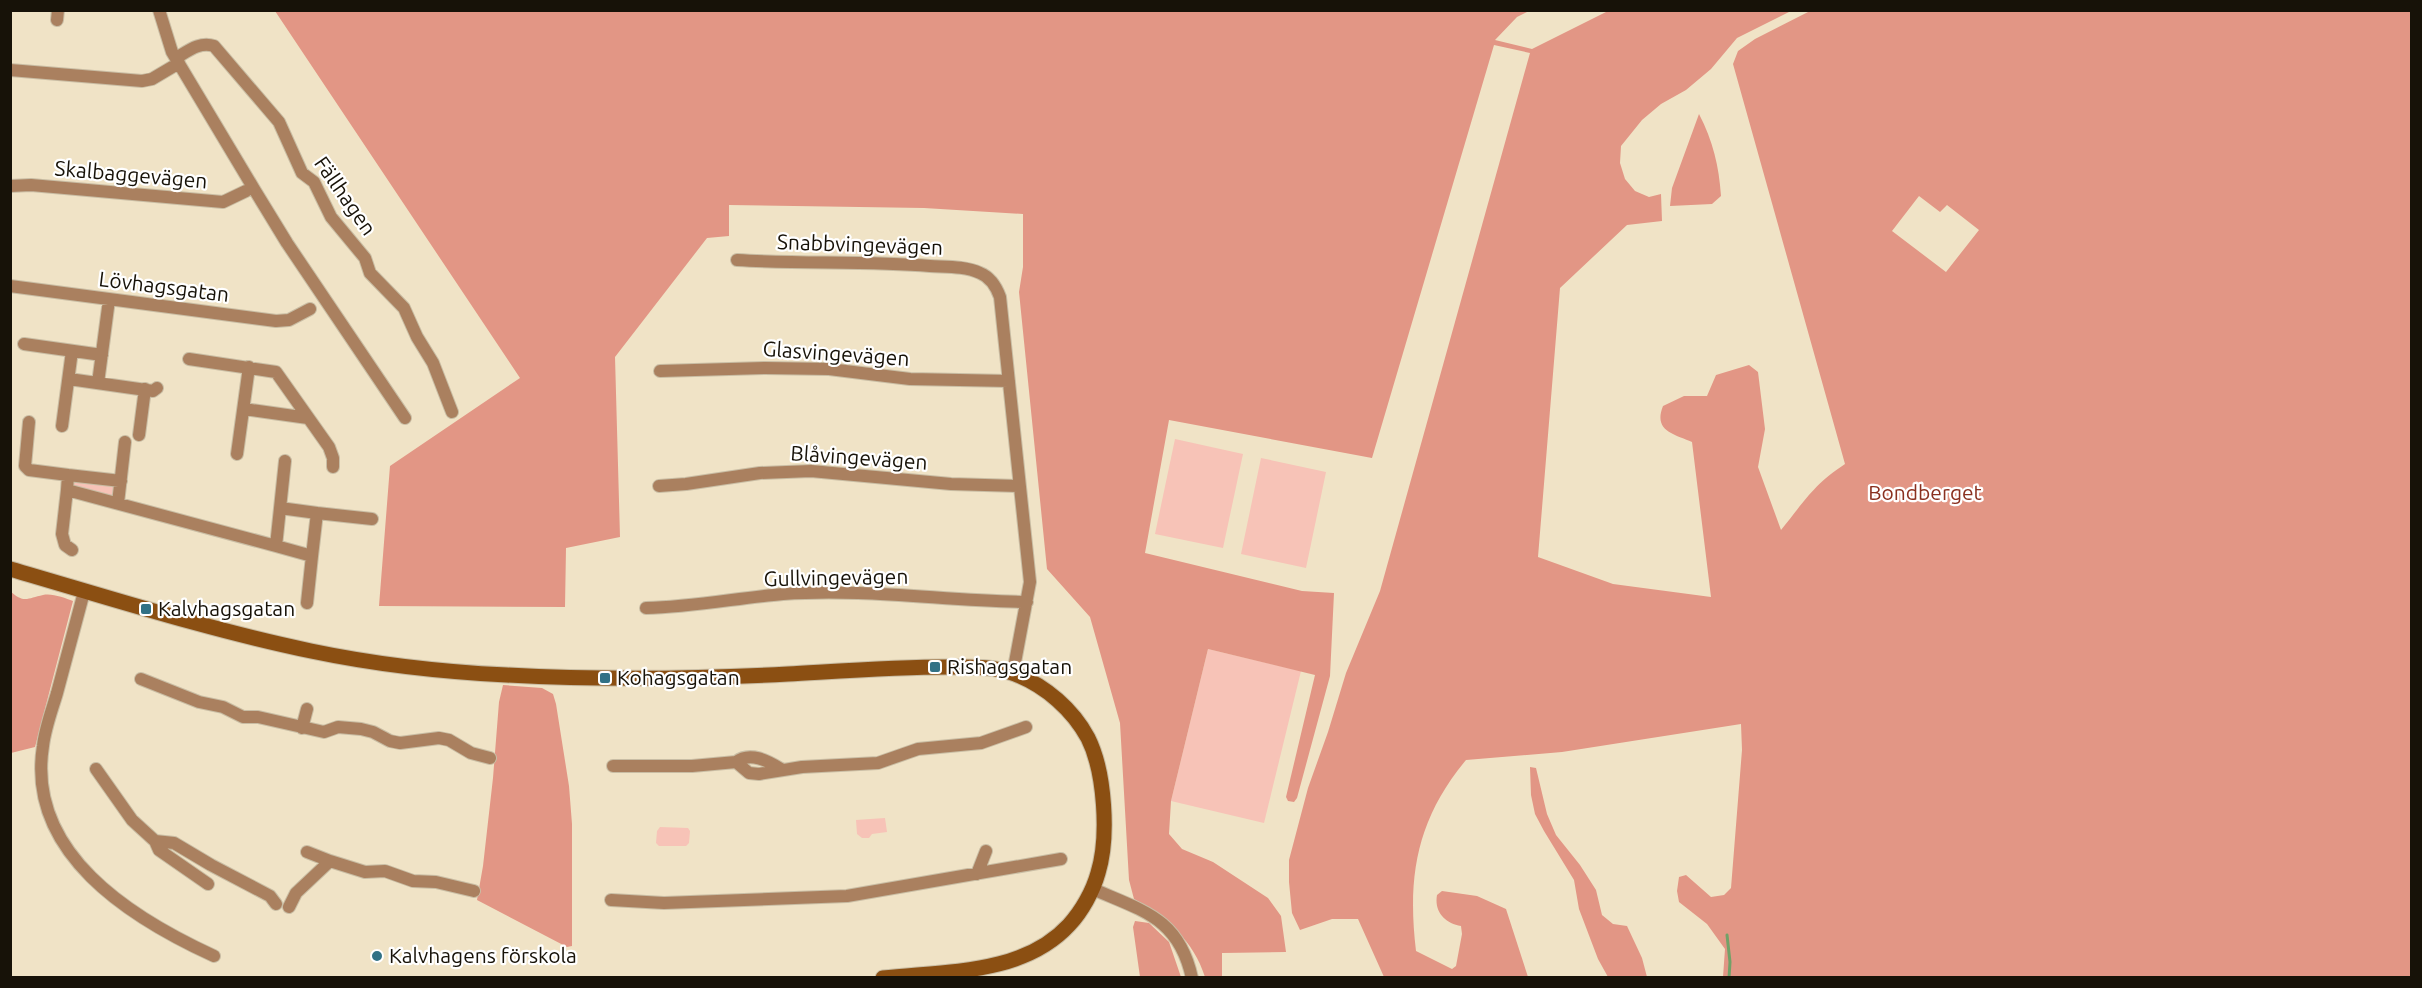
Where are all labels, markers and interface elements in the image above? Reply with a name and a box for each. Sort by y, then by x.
street label: Fällhagen [310,151,382,239]
street label: Skalbaggevägen [54,155,209,193]
street label: Snabbvingevägen [777,229,943,259]
street label: Lövhagsgatan [98,266,231,306]
street label: Glasvingevägen [762,336,910,370]
street label: Blåvingevägen [790,440,928,474]
park label: Bondberget [1868,480,1982,504]
street label: Gullvingevägen [763,564,908,590]
place label: Kalvhagsgatan [158,596,295,620]
marker: Kalvhagsgatan [139,602,153,616]
place label: Rishagsgatan [947,654,1072,678]
marker: Rishagsgatan [928,660,942,674]
place label: Kohagsgatan [617,665,740,689]
marker: Kohagsgatan [598,671,612,685]
place label: Kalvhagens förskola [389,943,577,967]
marker: Kalvhagens förskola [370,949,384,963]

